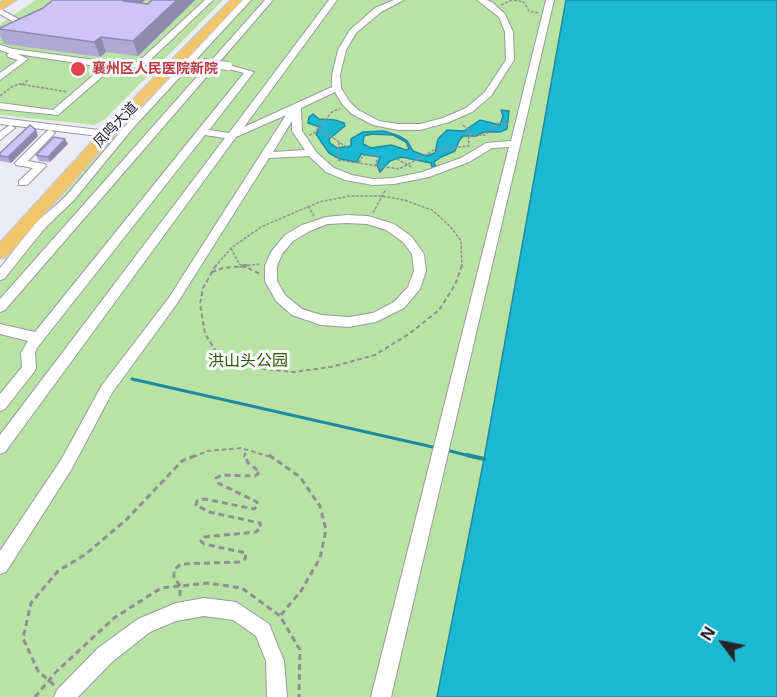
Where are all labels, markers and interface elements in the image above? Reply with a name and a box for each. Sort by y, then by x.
marker: 襄州区人民医院新院 [69,60,87,78]
place label: 襄州区人民医院新院 [92,61,218,77]
street label: 凤鸣大道 [91,99,141,151]
park label: 洪山头公园 [208,351,288,371]
north arrow [693,613,753,673]
text: N [695,622,721,645]

